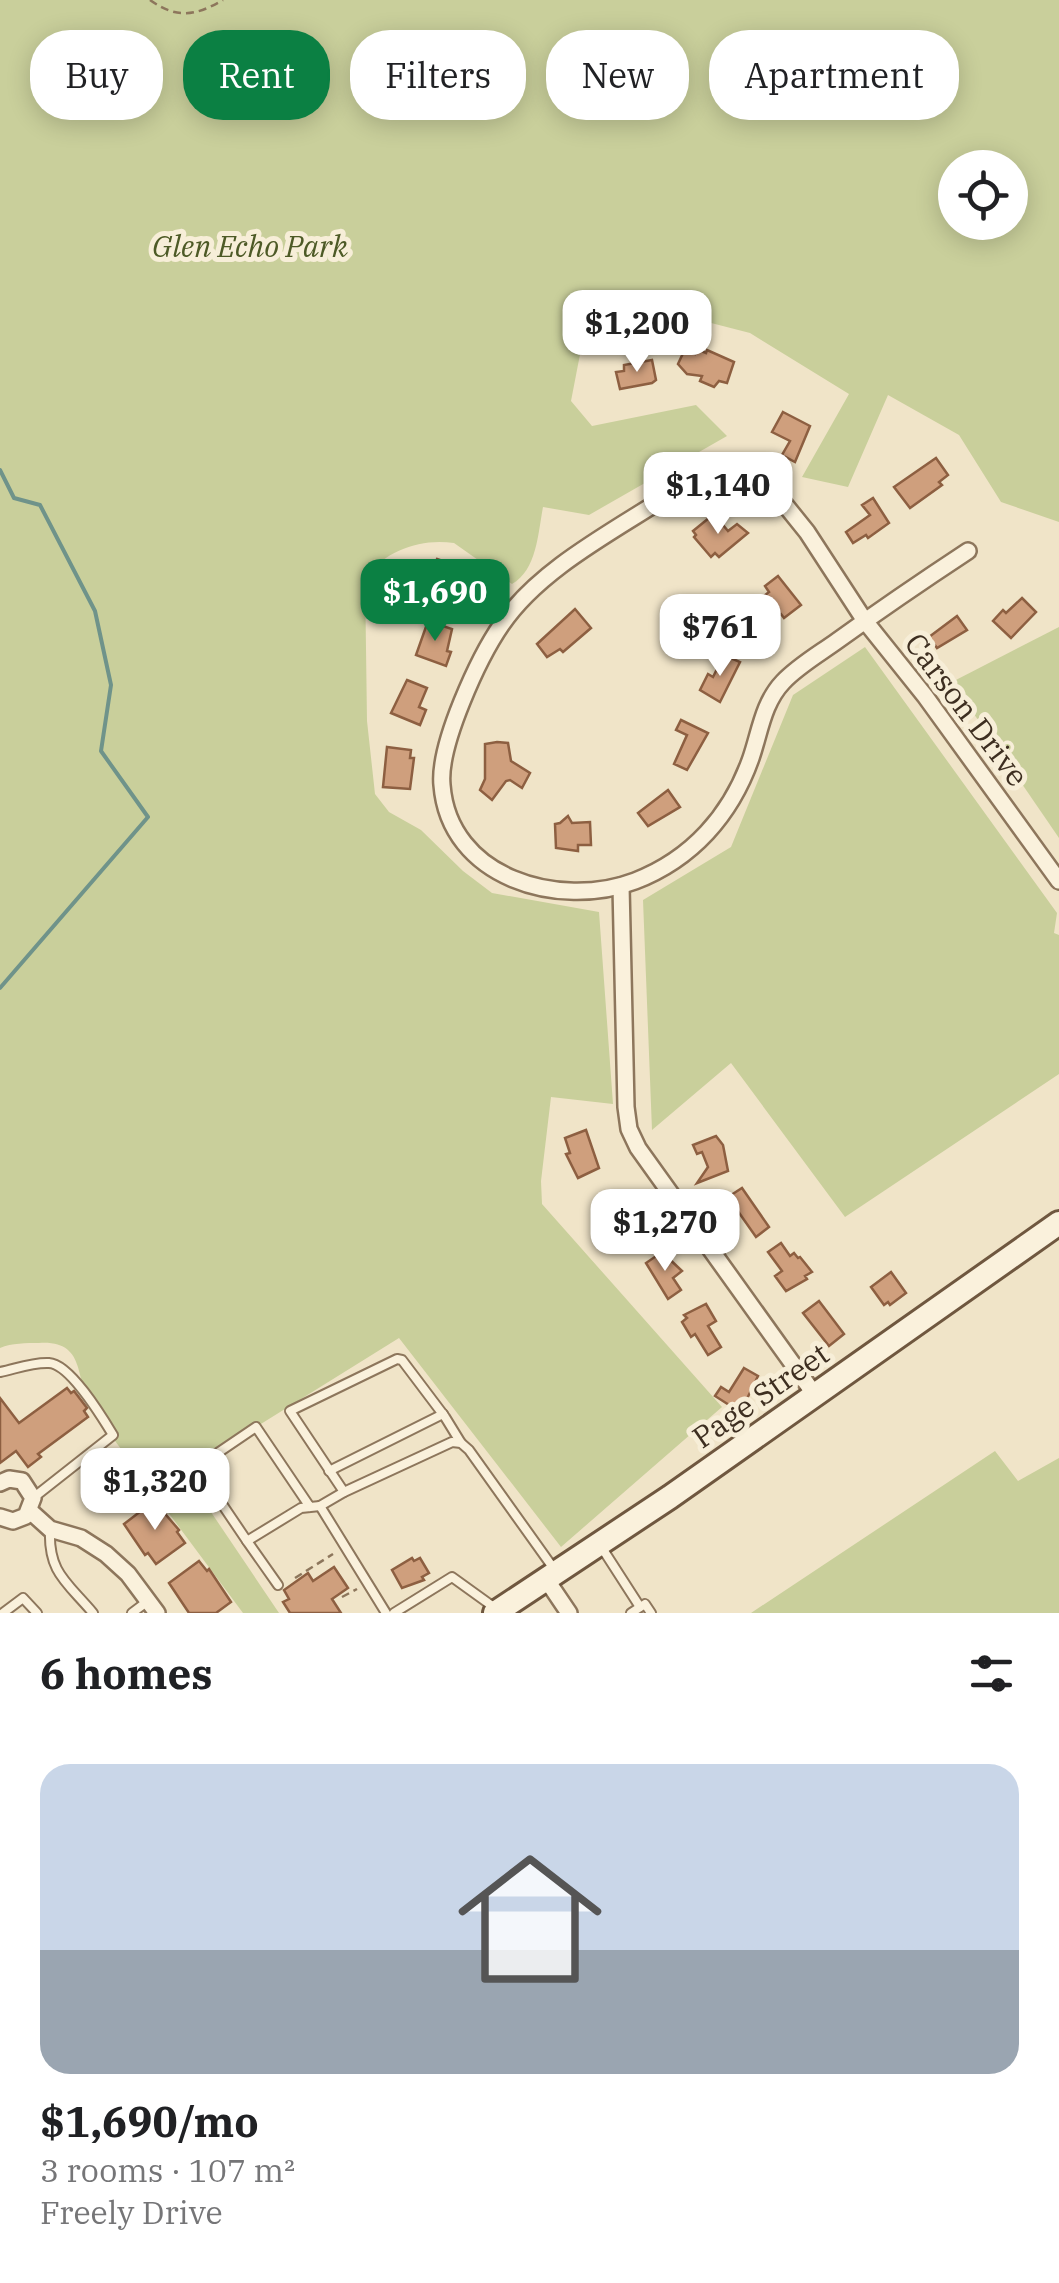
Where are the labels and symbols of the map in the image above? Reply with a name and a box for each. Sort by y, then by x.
park label: Glen Echo Park [152,226,348,265]
pin: $1,200 [556,290,718,375]
pin: $1,140 [637,452,799,537]
pin: $1,690 [354,559,516,644]
pin: $761 [661,594,779,679]
street label: Carson Drive [897,625,1038,794]
pin: $1,270 [584,1189,746,1274]
street label: Page Street [684,1333,836,1456]
pin: $1,320 [74,1448,236,1533]

